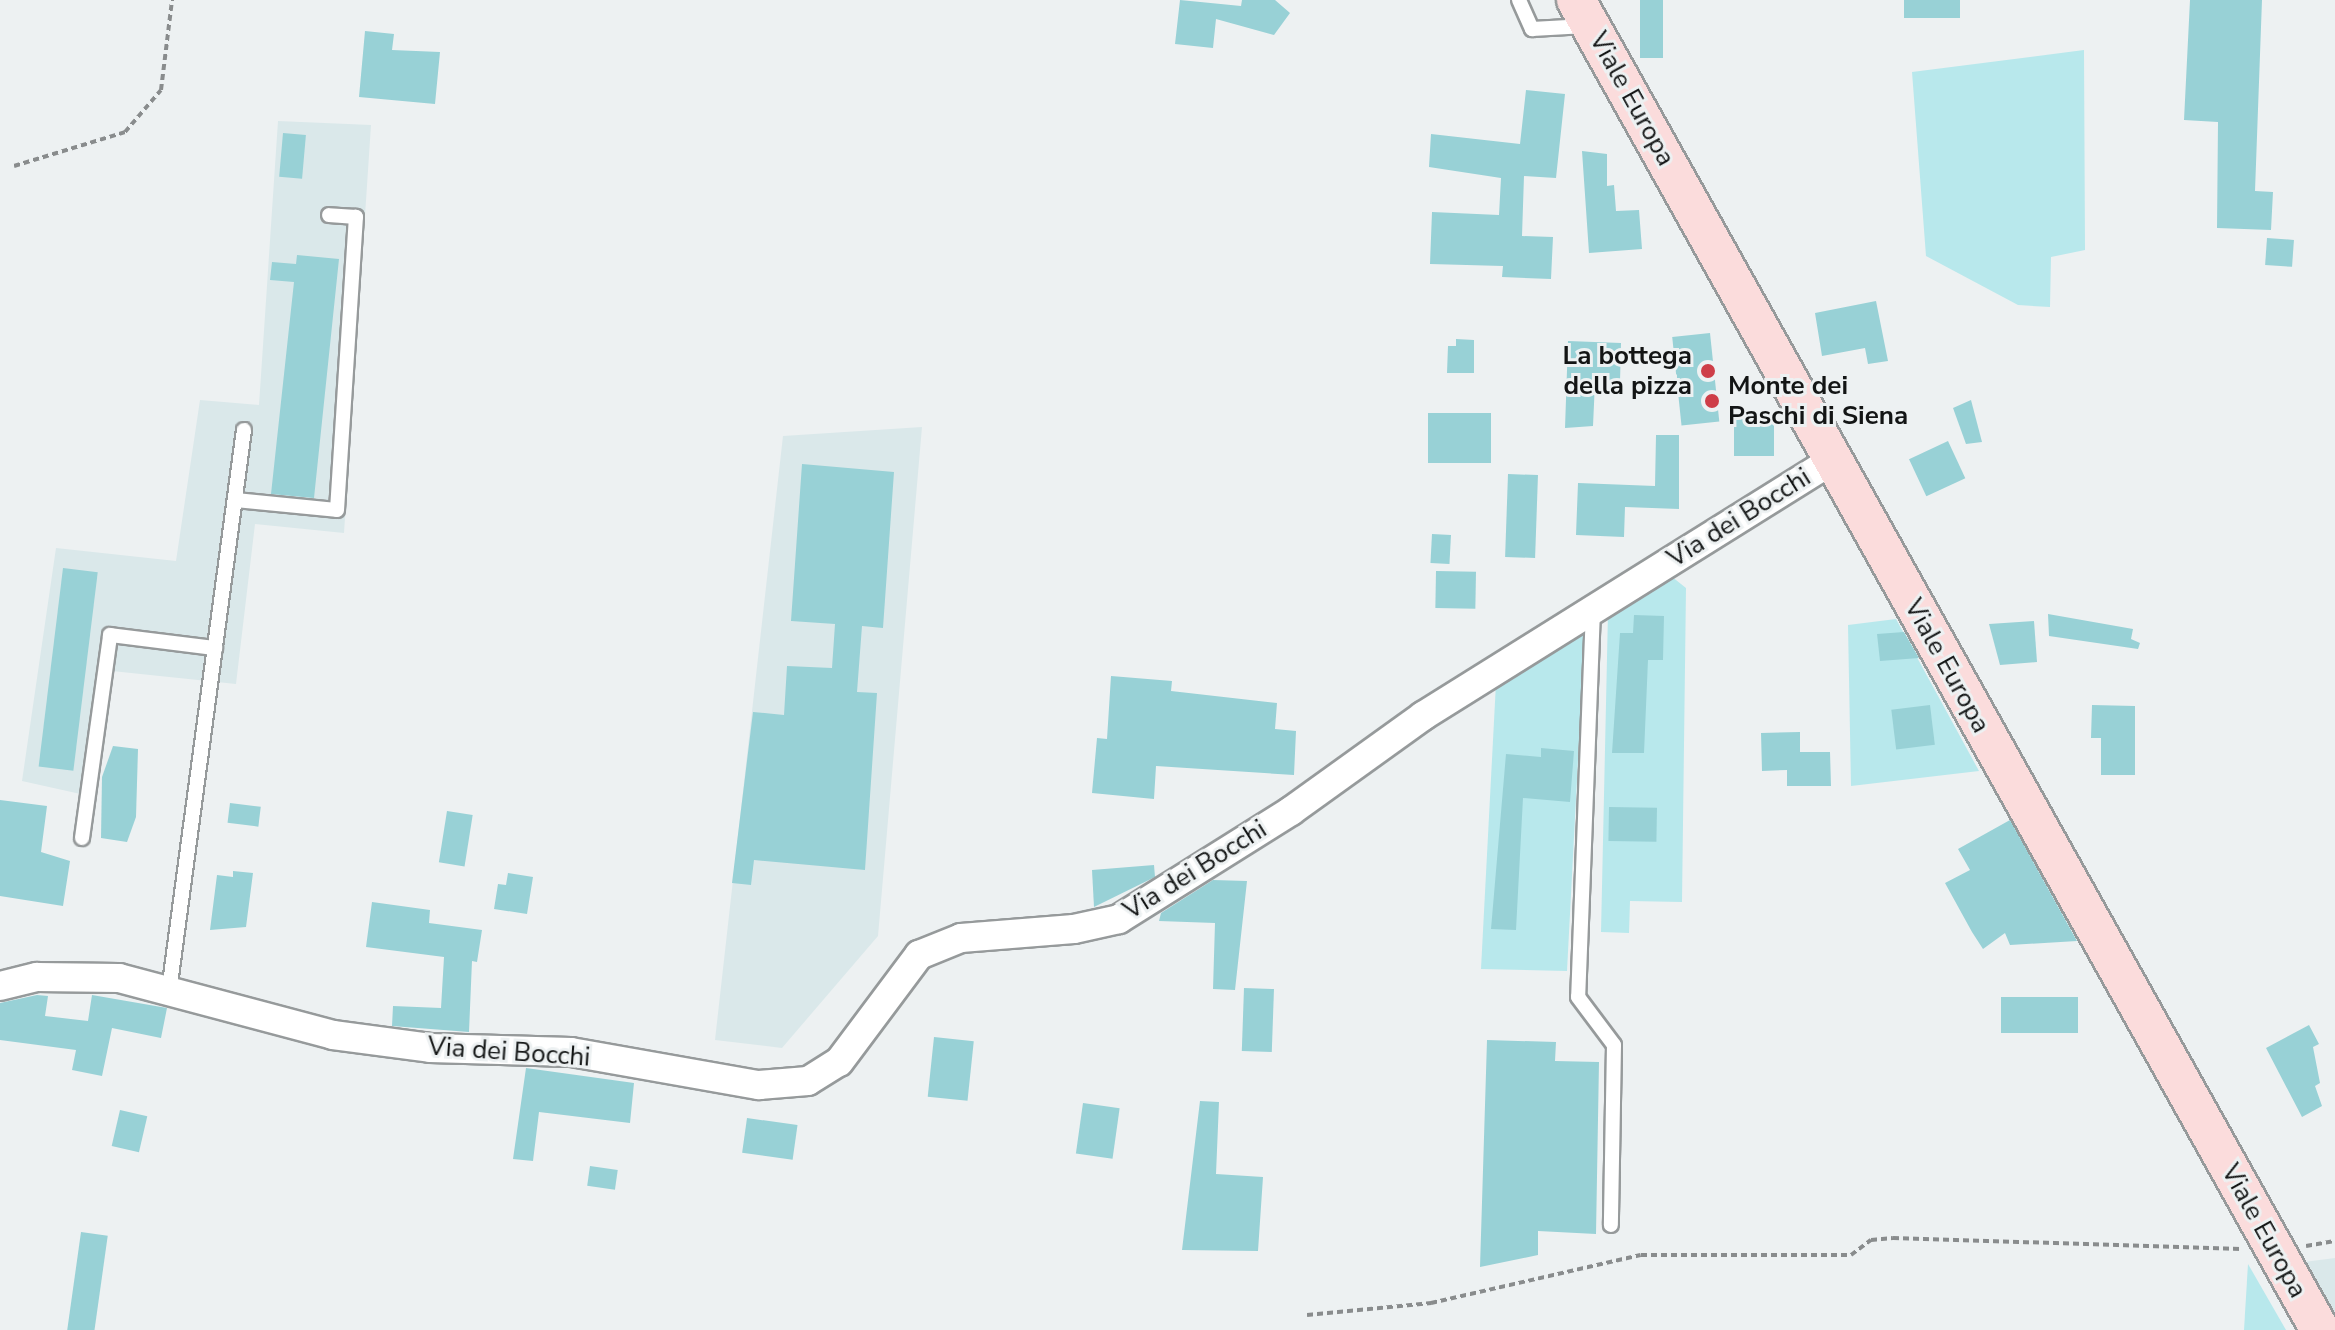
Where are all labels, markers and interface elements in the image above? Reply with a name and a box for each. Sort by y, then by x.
street label: Viale Europa [1582,27,1682,171]
place label: La bottega della pizza [1563,340,1692,402]
marker: La bottega della pizza [1699,362,1717,380]
place label: Monte dei Paschi di Siena [1728,370,1908,432]
marker: Monte dei Paschi di Siena [1703,392,1721,410]
street label: Via dei Bocchi [1662,462,1816,574]
street label: Viale Europa [1897,594,1997,738]
street label: Via dei Bocchi [1118,814,1272,926]
street label: Via dei Bocchi [427,1031,591,1073]
street label: Viale Europa [2214,1159,2314,1303]

